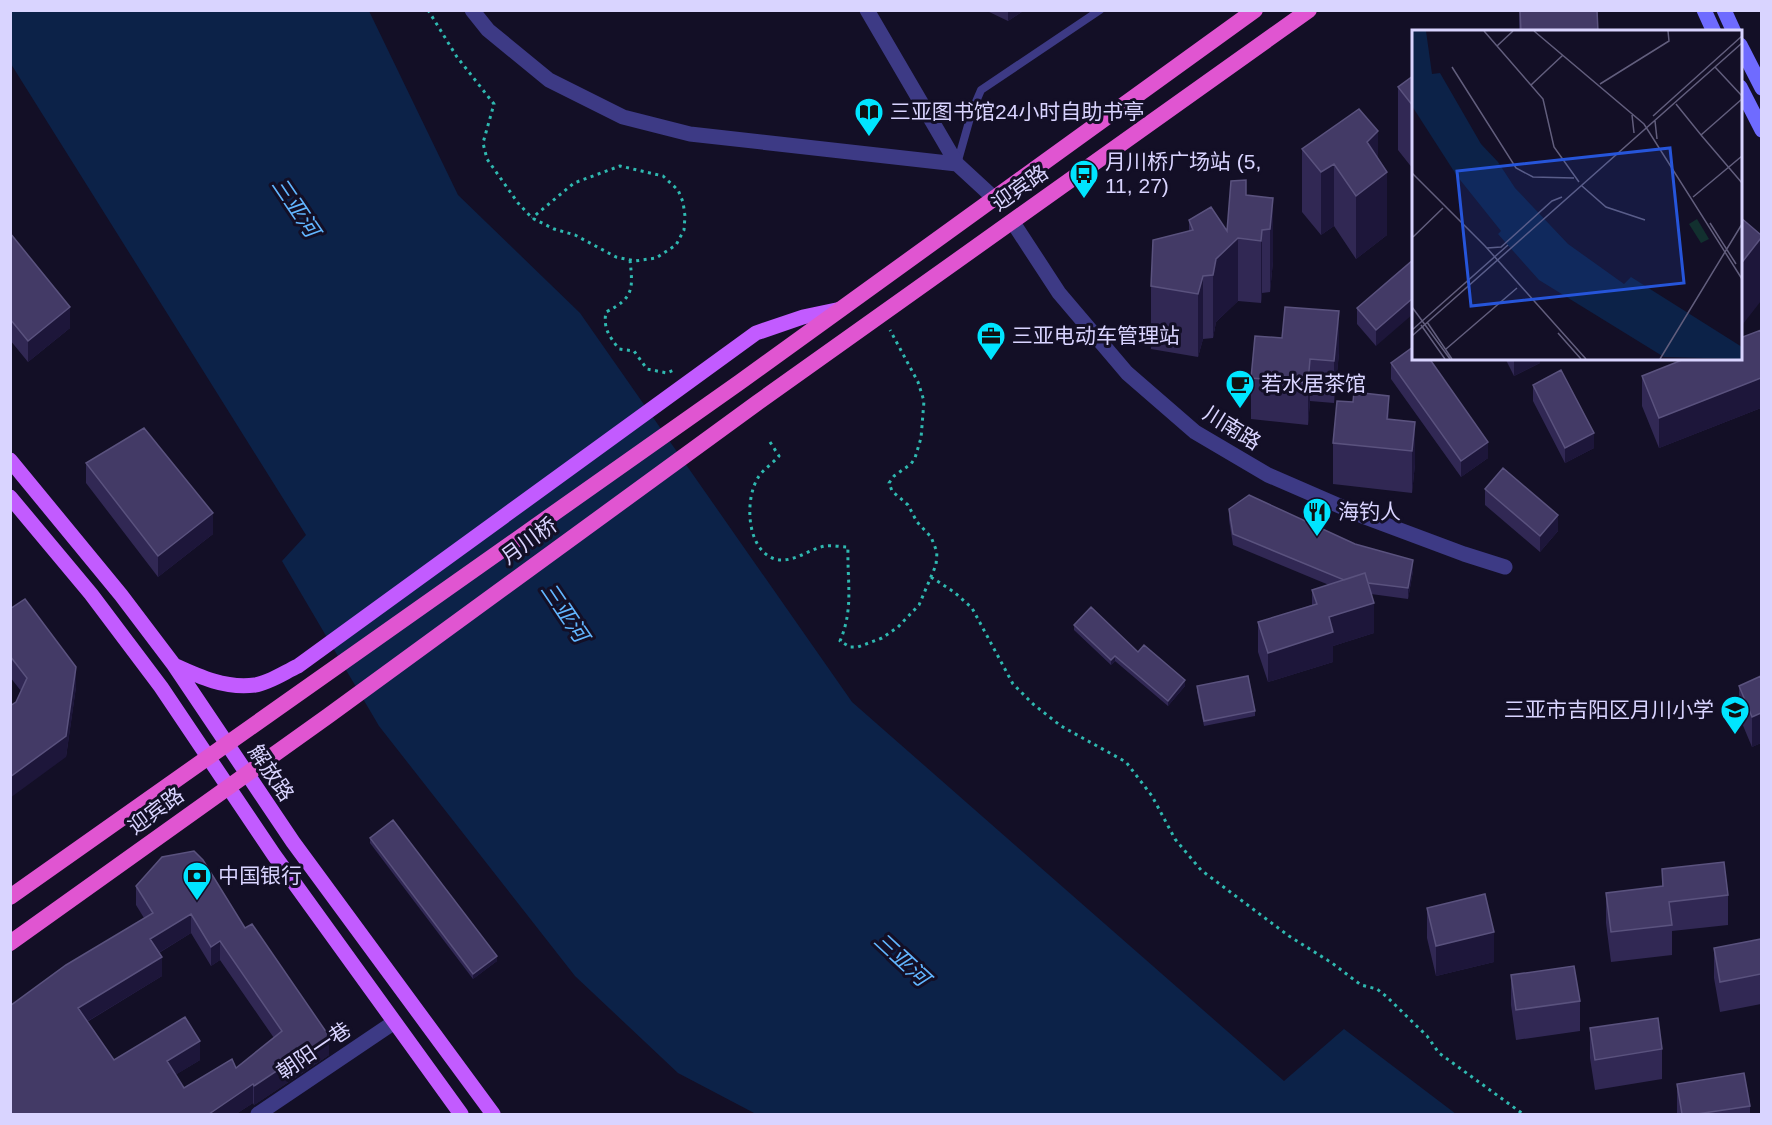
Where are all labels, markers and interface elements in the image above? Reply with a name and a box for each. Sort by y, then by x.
inset map [1412,30,1742,360]
library icon: 三亚图书馆24小时自助书亭 [853,96,885,138]
place label: 三亚图书馆24小时自助书亭 [890,100,1144,123]
place label: 月川桥广场站 (5, 11, 27) [1105,150,1261,197]
bus stop icon: 月川桥广场站 (5, 11, 27) [1068,158,1100,200]
street label: 迎宾路 [987,160,1052,215]
water label: 三亚河 [267,173,327,245]
office icon: 三亚电动车管理站 [975,320,1007,362]
place label: 三亚电动车管理站 [1012,324,1180,347]
cafe icon: 若水居茶馆 [1224,368,1256,410]
place label: 若水居茶馆 [1261,372,1366,395]
street label: 川南路 [1199,401,1265,454]
restaurant icon: 海钓人 [1301,496,1333,538]
place label: 海钓人 [1338,500,1401,523]
street label: 月川桥 [496,513,561,568]
water label: 三亚河 [536,578,596,650]
school or university icon: 三亚市吉阳区月川小学 [1719,694,1751,736]
place label: 三亚市吉阳区月川小学 [1504,698,1714,721]
street label: 解放路 [244,740,299,805]
street label: 迎宾路 [123,783,188,838]
bank icon: 中国银行 [181,860,213,902]
place label: 中国银行 [218,864,302,887]
water label: 三亚河 [869,928,937,994]
street label: 朝阳一巷 [272,1018,355,1084]

